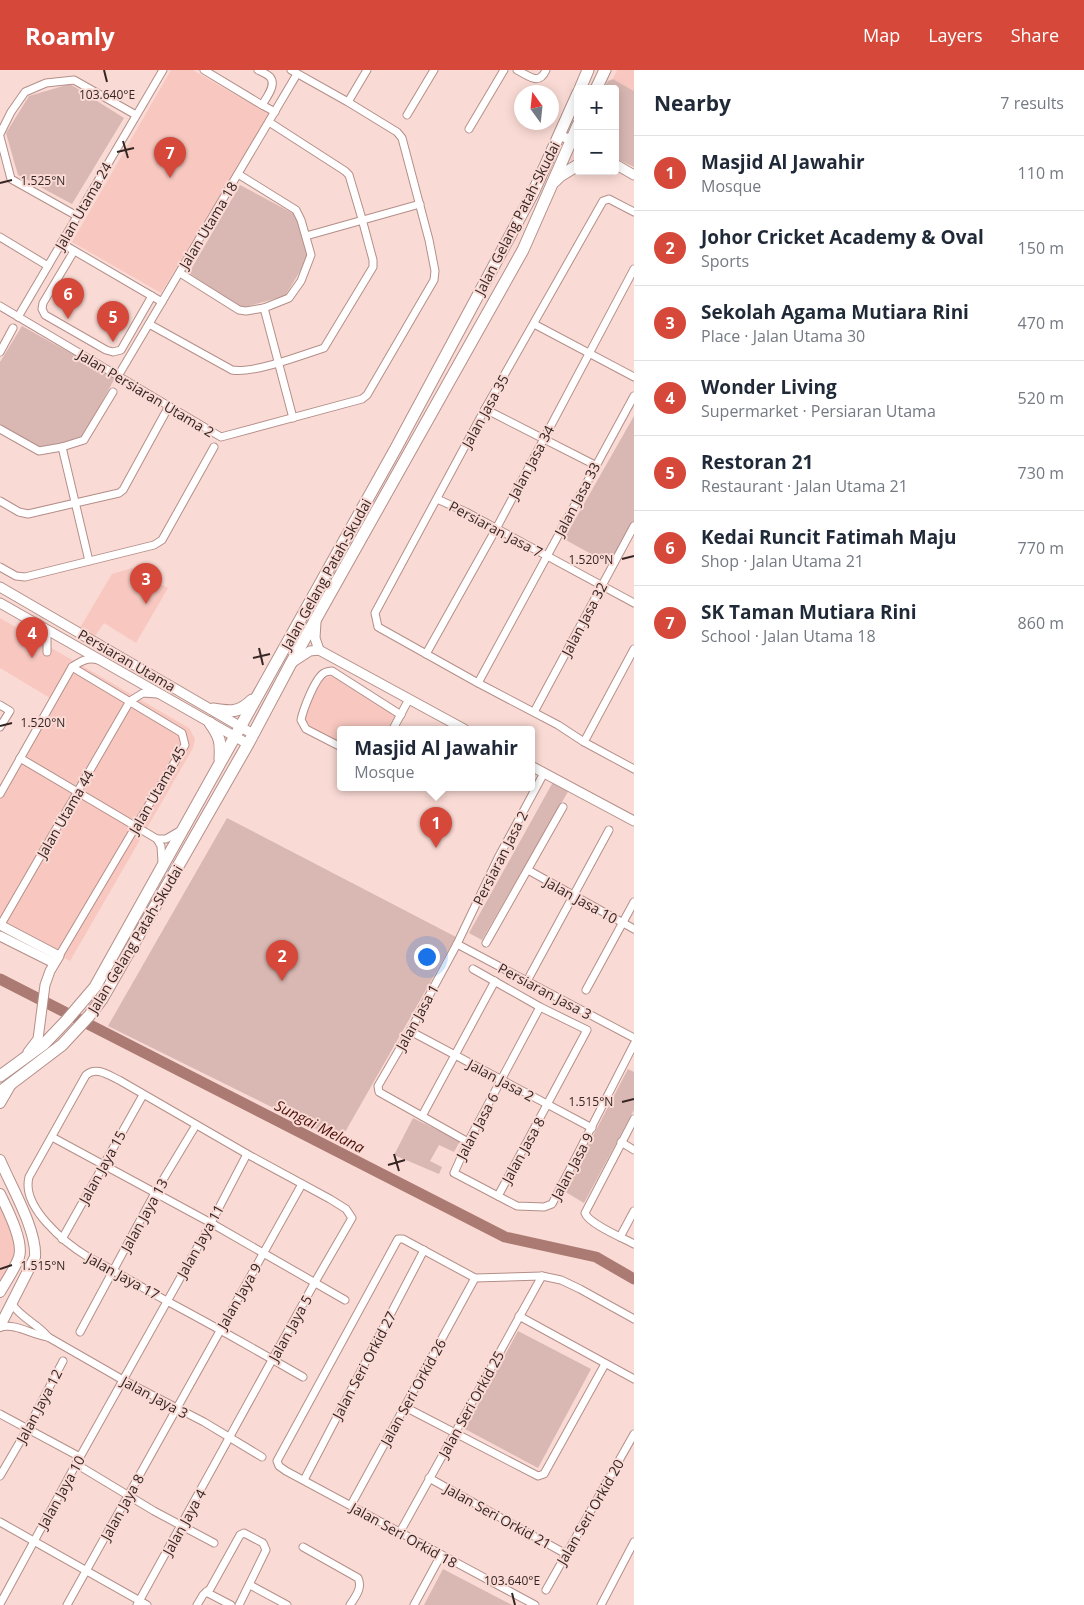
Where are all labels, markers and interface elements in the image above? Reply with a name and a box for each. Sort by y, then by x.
text: Roamly [25,19,115,52]
text: Map [863,23,900,47]
text: Layers [928,23,983,47]
text: Share [1011,23,1059,47]
north arrow [514,85,559,130]
map controls [574,85,619,175]
button: + [574,85,619,130]
text: 103.640°E [79,86,135,103]
text: Nearby [654,89,731,117]
text: 7 results [1000,92,1064,114]
button: − [574,130,619,175]
pin: 7 [154,137,186,178]
street label: Jalan Gelang Patah-Skudai [469,138,564,300]
text: Masjid Al Jawahir [701,149,865,175]
street label: Jalan Utama 24 [49,159,116,255]
text: 1 [665,162,675,184]
text: 110 m [1018,162,1064,184]
text: 1.525°N [21,172,65,189]
text: Mosque [701,175,761,197]
street label: Jalan Utama 18 [173,178,241,274]
text: Johor Cricket Academy & Oval [701,224,984,250]
text: 2 [665,237,675,259]
text: 150 m [1018,237,1064,259]
text: Sports [701,250,749,272]
pin: 6 [52,278,84,319]
text: Sekolah Agama Mutiara Rini [701,299,969,325]
pin: 5 [97,301,129,342]
text: 3 [665,312,675,334]
text: 470 m [1018,312,1064,334]
text: Place · Jalan Utama 30 [701,325,865,347]
street label: Jalan Persiaran Utama 2 [72,344,218,441]
street label: Jalan Jasa 35 [456,371,513,453]
text: Wonder Living [701,374,837,400]
text: 4 [665,387,675,409]
text: 520 m [1018,387,1064,409]
text: Supermarket · Persiaran Utama [701,400,936,422]
street label: Jalan Jasa 34 [503,422,558,504]
text: Restoran 21 [701,449,813,475]
street label: Jalan Jasa 33 [549,459,604,541]
text: 5 [665,462,675,484]
text: 730 m [1018,462,1064,484]
text: Restaurant · Jalan Utama 21 [701,475,908,497]
street label: Jalan Gelang Patah-Skudai [276,495,375,655]
street label: Persiaran Jasa 7 [446,496,546,562]
text: Kedai Runcit Fatimah Maju [701,524,957,550]
text: 6 [665,537,675,559]
text: 770 m [1018,537,1064,559]
text: Shop · Jalan Utama 21 [701,550,864,572]
text: 1.520°N [569,551,613,568]
pin: 3 [130,563,162,604]
street label: Jalan Jasa 32 [556,579,611,661]
text: SK Taman Mutiara Rini [701,599,917,625]
text: 7 [665,612,675,634]
text: 860 m [1018,612,1064,634]
pin: 4 [16,617,48,658]
street label: Persiaran Utama [75,624,179,696]
text: School · Jalan Utama 18 [701,625,876,647]
text: 1.520°N [21,714,65,731]
popup [337,726,535,791]
text: Masjid Al Jawahir [354,735,518,761]
street label: Jalan Utama 45 [123,743,190,839]
text: Mosque [354,761,414,783]
street label: Jalan Utama 44 [31,767,98,863]
pin: 1 [420,807,452,848]
street label: Persiaran Jasa 2 [468,808,532,908]
street label: Jalan Gelang Patah-Skudai [82,861,187,1018]
street label: Jalan Jasa 10 [539,871,621,928]
pin: 2 [266,940,298,981]
your location [414,944,440,970]
street label: Persiaran Jasa 3 [495,958,595,1024]
street label: Jalan Jasa 1 [390,981,443,1055]
street label: Jalan Jasa 2 [463,1054,538,1105]
street label: Jalan Jasa 6 [451,1089,502,1164]
text: 1.515°N [569,1093,613,1110]
water label: Sungai Melana [272,1095,369,1157]
street label: Jalan Jasa 8 [496,1114,549,1188]
street label: Jalan Jaya 15 [73,1127,130,1209]
street label: Jalan Jasa 9 [546,1129,597,1204]
street label: Jalan Jaya 13 [115,1175,172,1257]
street label: Jalan Jaya 11 [171,1201,228,1283]
street label: Jalan Jaya 17 [81,1247,163,1304]
text: 1.515°N [21,1257,65,1274]
street label: Jalan Jaya 9 [212,1260,265,1334]
street label: Jalan Jaya 5 [263,1291,316,1366]
street label: Jalan Seri Orkid 27 [327,1308,400,1424]
street label: Jalan Seri Orkid 26 [375,1335,450,1450]
street label: Jalan Seri Orkid 25 [433,1347,508,1462]
street label: Jalan Jaya 12 [11,1366,66,1448]
street label: Jalan Jaya 3 [117,1371,192,1423]
street label: Jalan Jaya 10 [32,1452,89,1534]
street label: Jalan Seri Orkid 20 [551,1456,628,1570]
street label: Jalan Jaya 8 [95,1470,148,1545]
street label: Jalan Seri Orkid 21 [440,1478,555,1553]
street label: Jalan Jaya 4 [157,1485,210,1560]
street label: Jalan Seri Orkid 18 [346,1497,461,1572]
text: 103.640°E [484,1572,540,1589]

